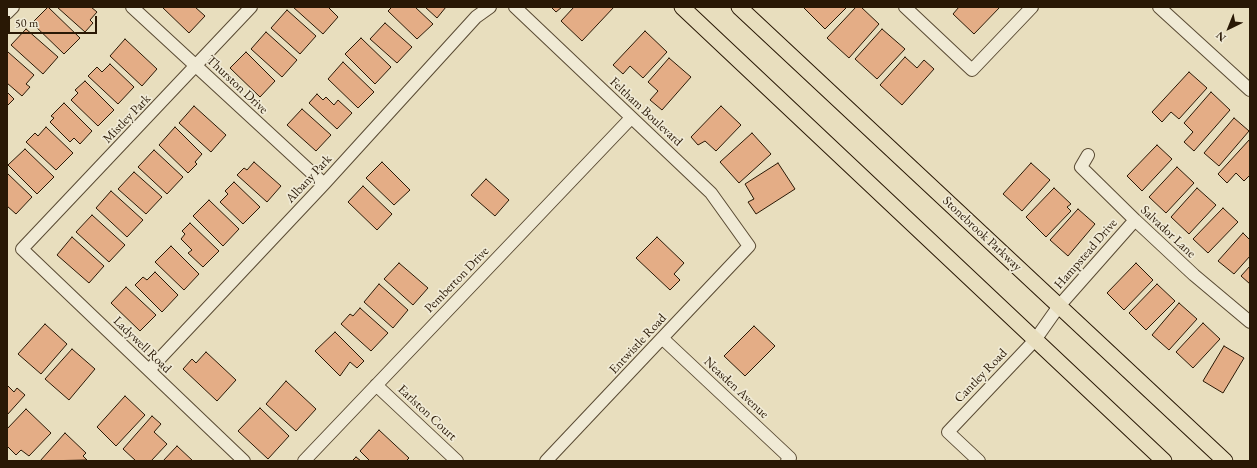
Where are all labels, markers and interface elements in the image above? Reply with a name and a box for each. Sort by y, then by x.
scale bar [10,8,99,34]
north arrow [1209,8,1249,48]
text: 50 m [15,15,38,31]
text: N [1213,29,1229,45]
street label: Thurston Drive [203,53,271,117]
street label: Feltham Boulevard [606,74,686,150]
street label: Mistley Park [100,91,154,147]
street label: Albany Park [283,152,335,206]
street label: Stonebrook Parkway [939,193,1025,275]
street label: Salvador Lane [1137,203,1199,261]
street label: Hampstead Drive [1051,216,1121,292]
street label: Pemberton Drive [422,244,492,316]
street label: Entwistle Road [606,311,670,377]
street label: Ladywell Road [110,313,174,377]
street label: Cantley Road [951,346,1011,406]
street label: Neasden Avenue [700,354,772,422]
street label: Earlston Court [394,382,460,444]

